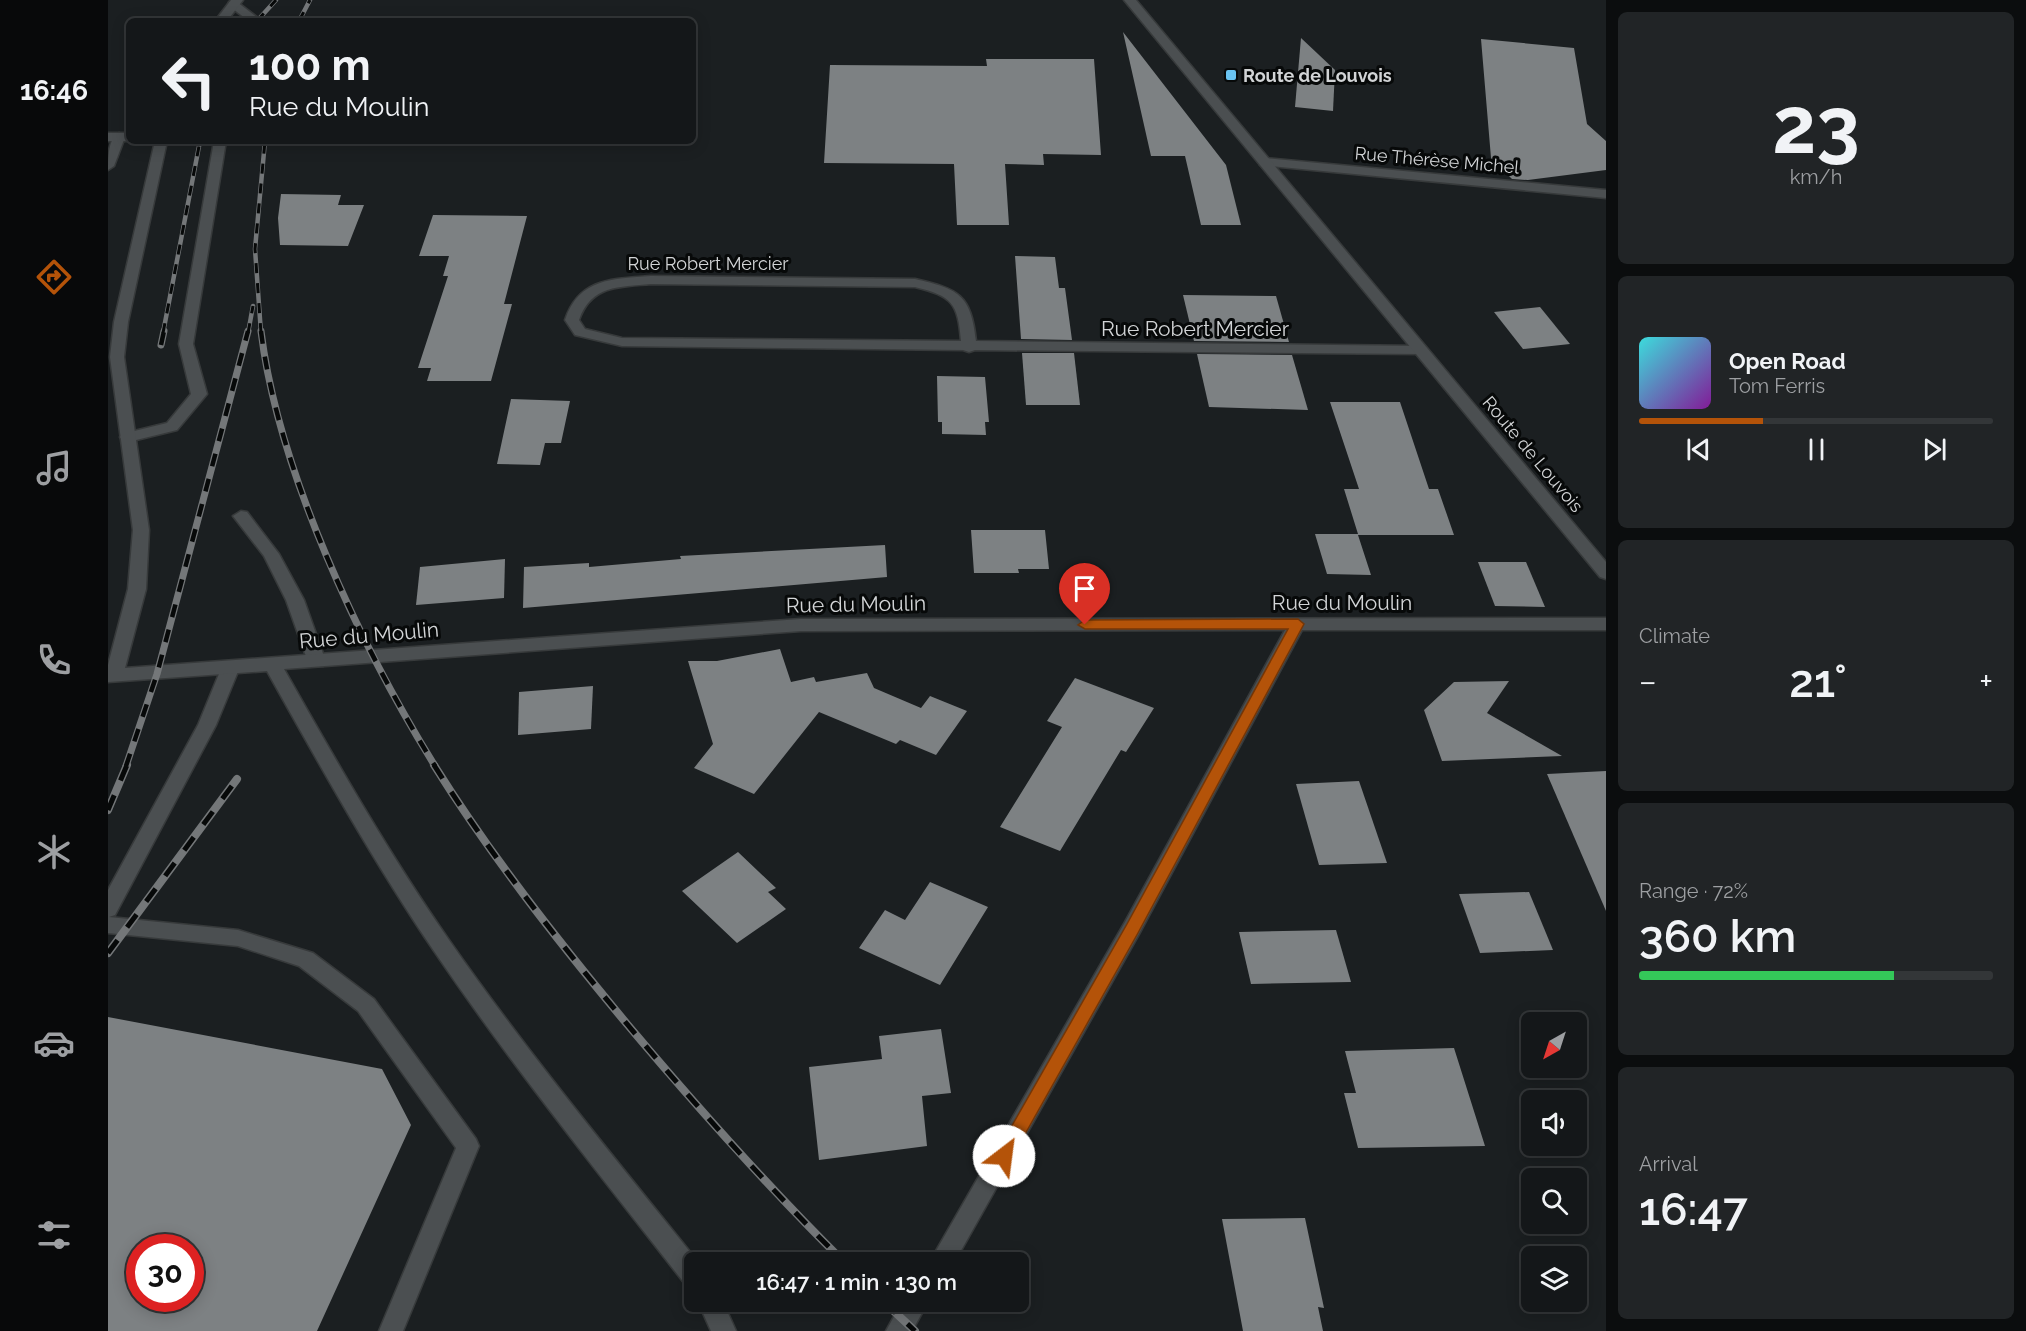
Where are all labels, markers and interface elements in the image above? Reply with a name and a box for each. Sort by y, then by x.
text: 100 m [249,41,371,90]
icon: left [150,42,228,120]
place label: Route de Louvois [1243,65,1392,86]
marker: Route de Louvois [1224,68,1238,82]
text: 16:46 [20,75,88,106]
text: 23 [1772,80,1860,171]
text: Rue du Moulin [249,91,429,122]
street label: Rue Thérèse Michel [1354,142,1520,178]
text: km/h [1790,165,1842,189]
street label: Rue Robert Mercier [627,253,789,274]
icon: directions [33,256,75,298]
street label: Rue Robert Mercier [1101,316,1290,341]
text: Open Road [1729,348,1846,374]
text: Tom Ferris [1729,374,1825,398]
street label: Route de Louvois [1479,392,1588,516]
icon: previous [1682,433,1715,466]
icon: pause [1800,433,1833,466]
icon: next [1918,433,1951,466]
icon: music [33,447,75,489]
pin [1059,563,1110,625]
icon: arrive [1068,572,1101,605]
street label: Rue du Moulin [786,590,926,618]
street label: Rue du Moulin [1272,590,1412,615]
street label: Rue du Moulin [298,616,440,654]
text: Climate [1639,624,1710,648]
icon: phone [33,639,75,681]
text: 21° [1789,655,1847,708]
text: − [1639,662,1657,701]
text: + [1979,662,1993,701]
icon: climate [33,831,75,873]
text: Range · 72% [1639,879,1748,903]
text: 360 km [1639,910,1796,963]
north arrow [1521,1012,1587,1078]
map controls [1521,1012,1587,1312]
icon: car [33,1022,75,1064]
button: sound [1521,1090,1587,1156]
position arrow [972,1124,1036,1188]
text: Arrival [1639,1152,1698,1176]
button: search [1521,1168,1587,1234]
text: 16:47 [1639,1183,1748,1236]
icon: filters [33,1214,75,1256]
speed limit sign: 30 [126,1234,204,1312]
button: layers [1521,1246,1587,1312]
text: 16:47 · 1 min · 130 m [756,1269,957,1295]

